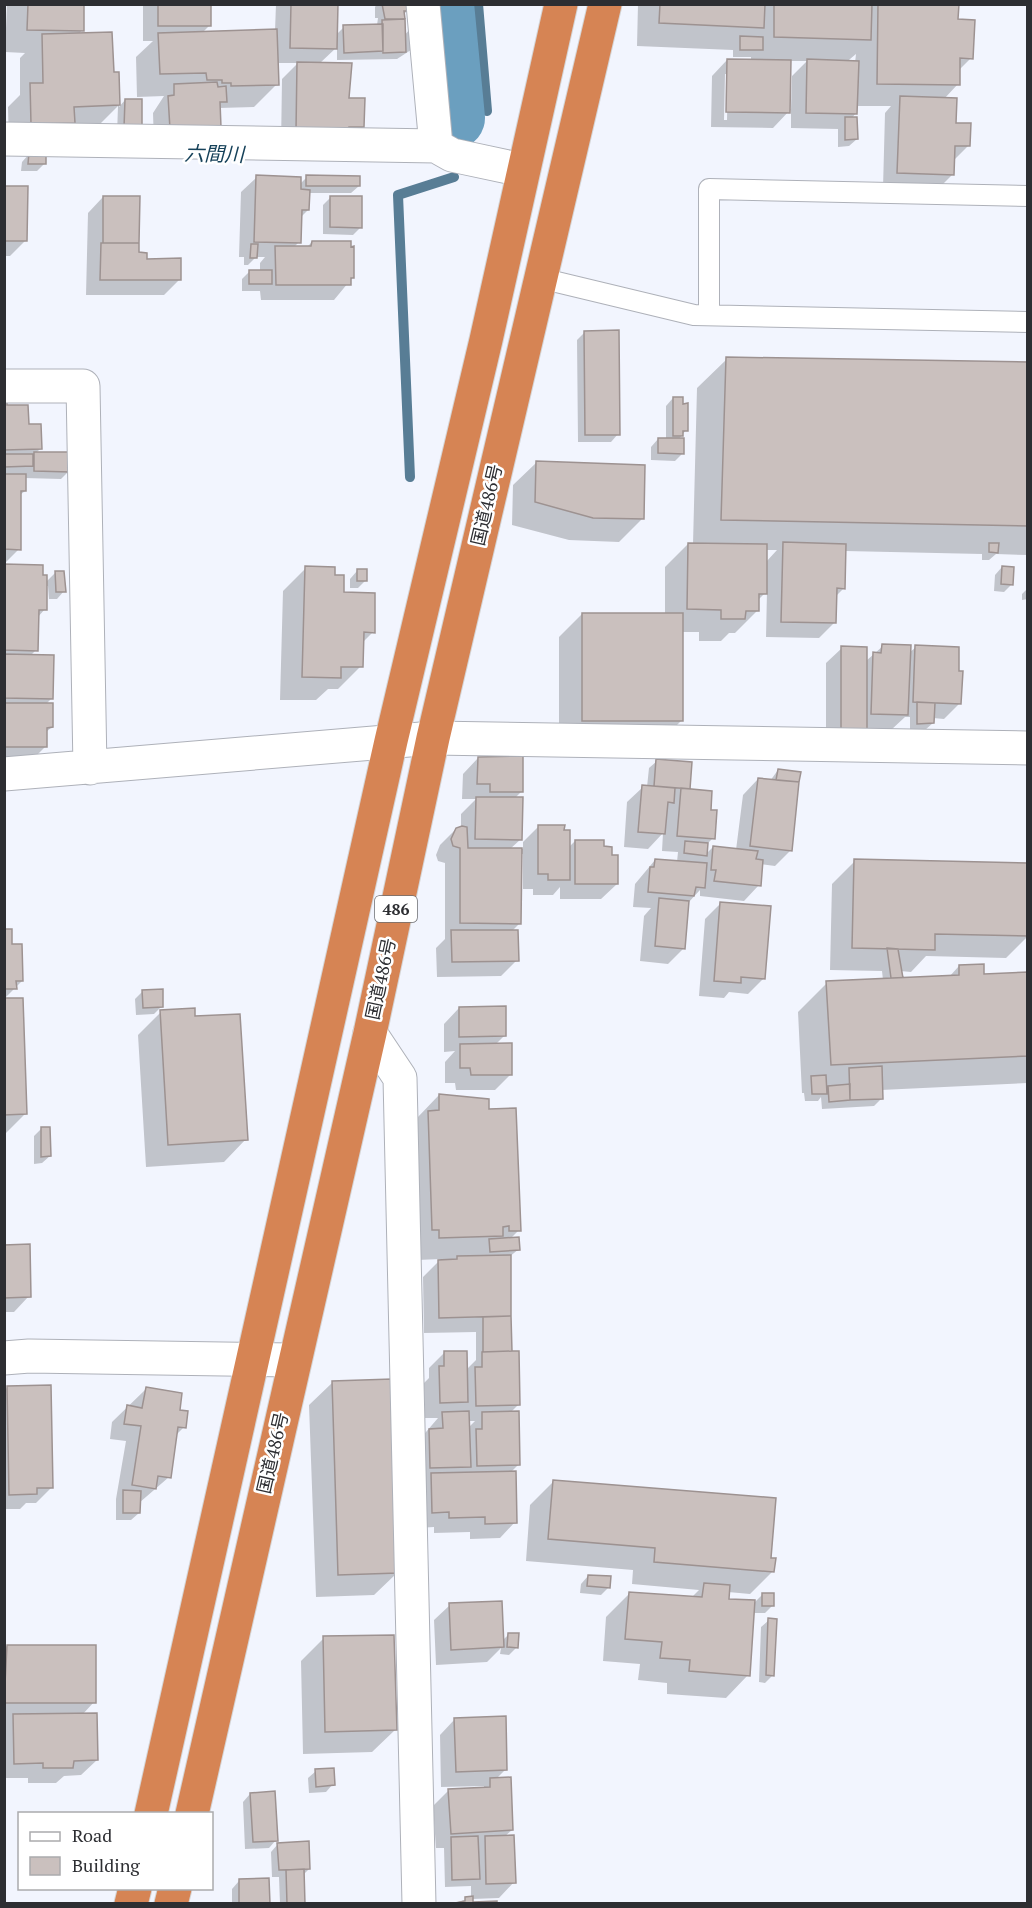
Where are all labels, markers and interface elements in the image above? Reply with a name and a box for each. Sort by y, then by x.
water label: 六間川 [184,139,246,168]
street label: 国道486号 [465,462,507,548]
road number: 486 [375,896,417,922]
street label: 国道486号 [360,936,400,1022]
street label: 国道486号 [251,1410,293,1496]
legend [18,1812,213,1890]
text: Road [72,1823,112,1847]
text: Building [72,1853,140,1877]

